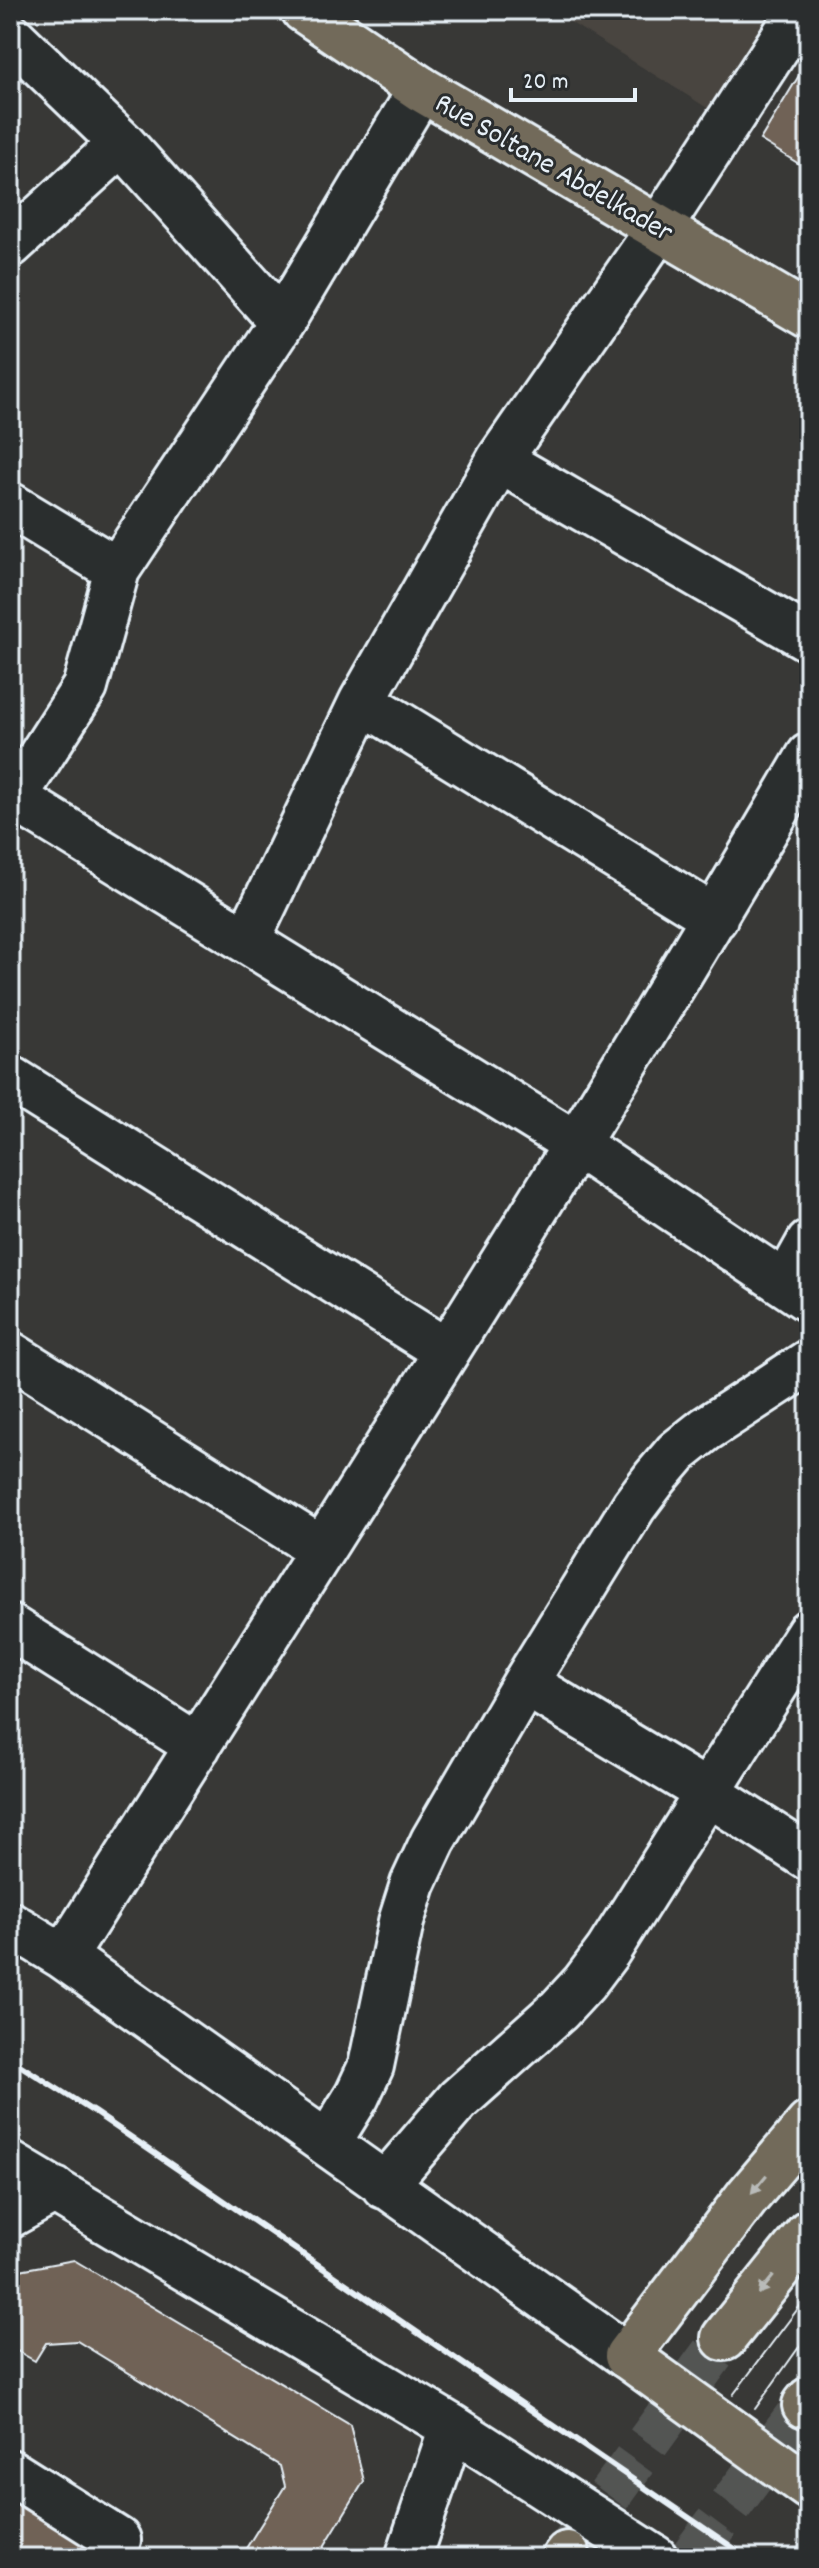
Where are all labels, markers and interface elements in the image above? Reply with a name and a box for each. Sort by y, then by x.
scale bar [511,52,635,102]
text: 20 m [523,66,569,100]
street label: Rue Soltane Abdelkader [426,84,680,256]
one-way arrow [751,2173,768,2193]
one-way arrow [759,2275,775,2295]

